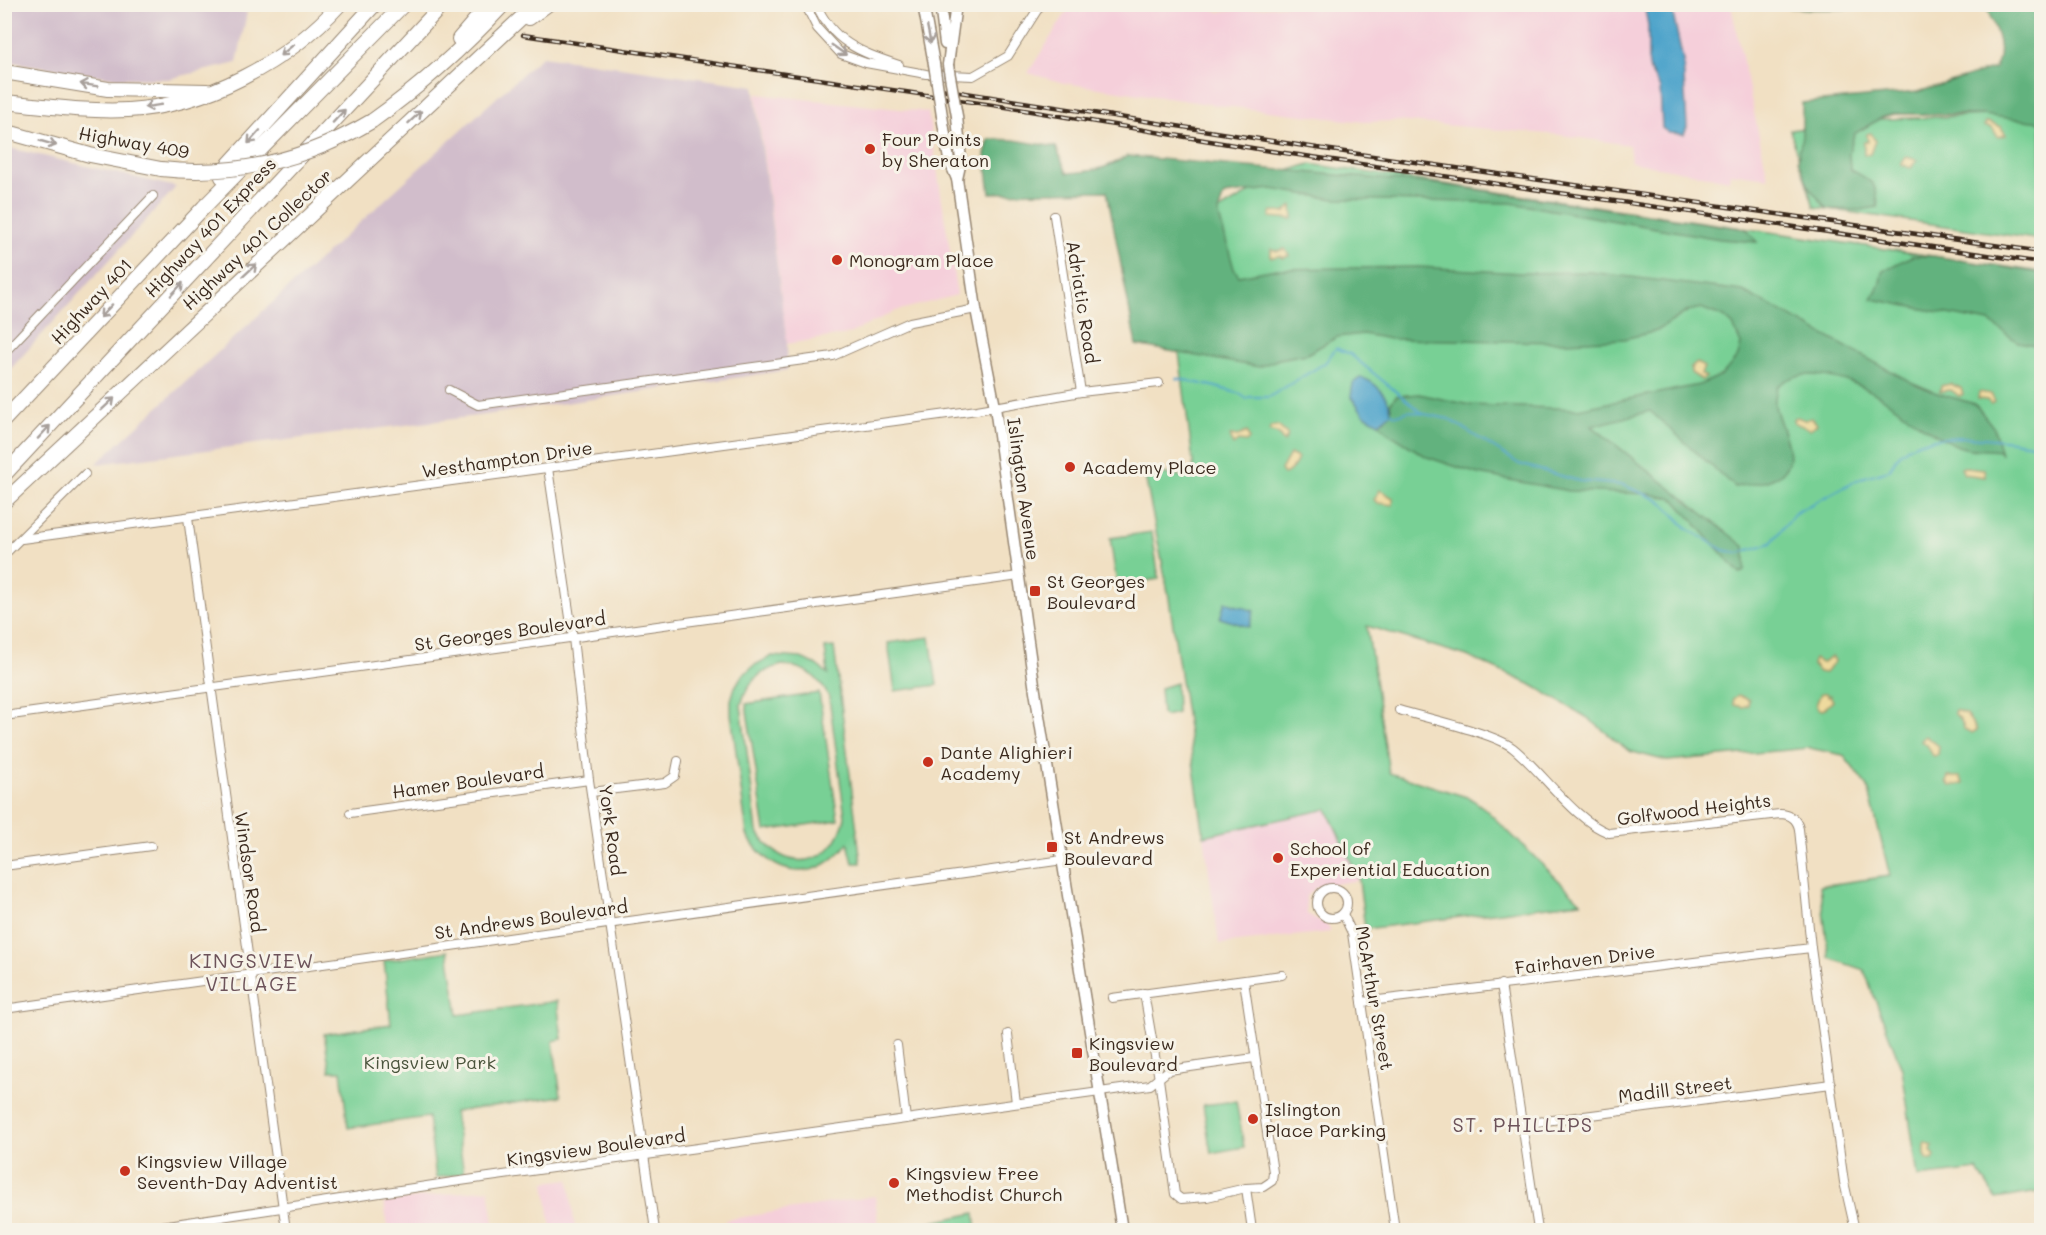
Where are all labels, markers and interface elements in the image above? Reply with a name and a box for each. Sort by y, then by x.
one-way arrow [924,25,935,44]
one-way arrow [279,43,295,56]
one-way arrow [831,44,847,56]
one-way arrow [79,80,99,91]
one-way arrow [144,101,164,112]
one-way arrow [332,108,346,123]
one-way arrow [407,110,422,124]
street label: Highway 409 [77,120,191,164]
place label: Four Points by Sheraton [882,127,989,172]
one-way arrow [247,130,261,145]
one-way arrow [38,138,57,149]
marker: Four Points by Sheraton [863,142,877,156]
street label: Highway 401 Express [139,152,281,302]
street label: Highway 401 Collector [177,163,337,315]
street label: Adriatic Road [1061,239,1105,365]
place label: Monogram Place [849,248,994,272]
street label: Highway 401 [45,253,137,349]
marker: Monogram Place [830,253,844,267]
one-way arrow [242,263,257,277]
one-way arrow [170,282,184,297]
one-way arrow [99,303,113,318]
one-way arrow [100,397,115,411]
street label: Islington Avenue [1002,416,1046,562]
one-way arrow [37,425,51,440]
street label: Westhampton Drive [420,435,594,483]
place label: Academy Place [1082,455,1217,479]
marker: Academy Place [1063,460,1077,474]
place label: St Georges Boulevard [1047,569,1145,614]
marker: St Georges Boulevard [1028,584,1042,598]
street label: St Georges Boulevard [413,606,607,656]
place label: Dante Alighieri Academy [940,740,1073,785]
marker: Dante Alighieri Academy [921,755,935,769]
street label: Hamer Boulevard [391,758,545,804]
street label: York Road [594,783,630,877]
street label: Golfwood Heights [1616,788,1772,830]
street label: Windsor Road [230,810,270,934]
place label: St Andrews Boulevard [1064,825,1165,870]
place label: School of Experiential Education [1290,836,1490,881]
marker: St Andrews Boulevard [1045,840,1059,854]
marker: School of Experiential Education [1271,851,1285,865]
street label: St Andrews Boulevard [433,894,629,944]
street label: McArthur Street [1350,924,1400,1072]
street label: Fairhaven Drive [1513,938,1657,980]
district label: KINGSVIEW VILLAGE [189,947,315,996]
place label: Kingsview Boulevard [1089,1031,1178,1076]
marker: Kingsview Boulevard [1070,1046,1084,1060]
park label: Kingsview Park [364,1050,496,1074]
street label: Madill Street [1617,1070,1733,1108]
place label: Islington Place Parking [1265,1097,1386,1142]
district label: ST. PHILLIPS [1452,1111,1594,1137]
marker: Islington Place Parking [1246,1112,1260,1126]
street label: Kingsview Boulevard [505,1123,687,1171]
place label: Kingsview Village Seventh-Day Adventist [137,1149,338,1194]
place label: Kingsview Free Methodist Church [906,1161,1062,1206]
marker: Kingsview Village Seventh-Day Adventist [118,1164,132,1178]
marker: Kingsview Free Methodist Church [887,1176,901,1190]

